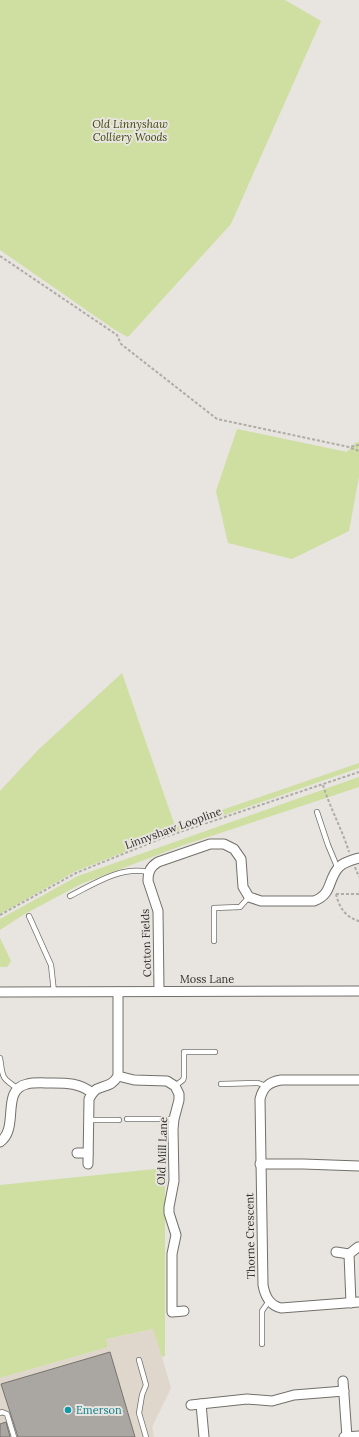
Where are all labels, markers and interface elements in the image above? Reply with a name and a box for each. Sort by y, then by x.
park label: Old Linnyshaw Colliery Woods [92,117,168,144]
street label: Linnyshaw Loopline [123,804,223,852]
street label: Cotton Fields [138,909,154,977]
street label: Moss Lane [180,972,234,986]
street label: Old Mill Lane [154,1117,170,1185]
street label: Thorne Crescent [242,1192,258,1279]
place label: Emerson [76,1403,122,1417]
marker: Emerson [63,1405,73,1415]

